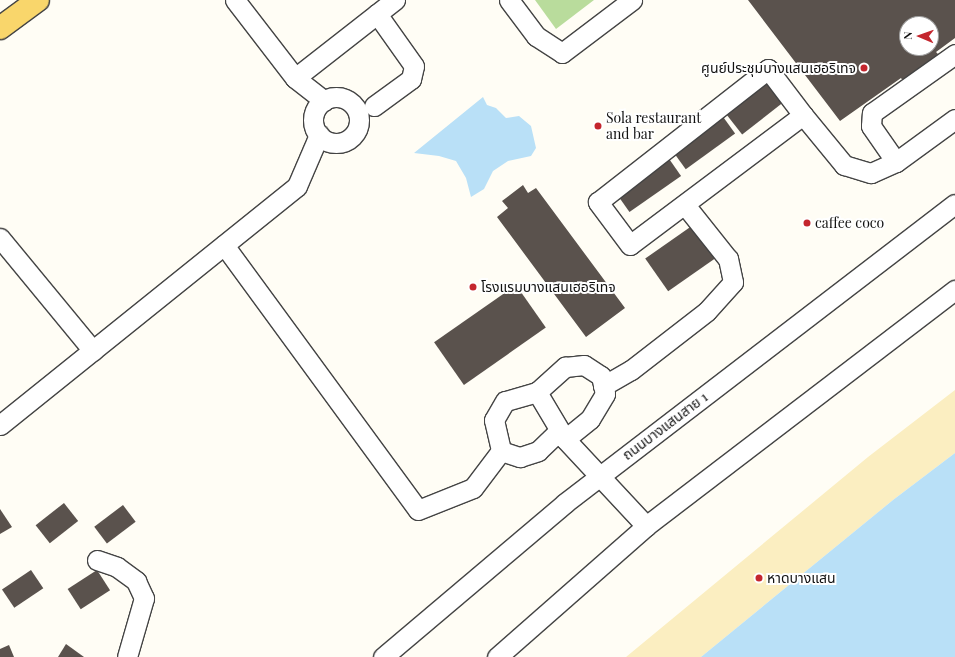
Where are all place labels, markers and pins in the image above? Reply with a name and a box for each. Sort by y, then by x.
place label: ศูนย์ประชุมบางแสนเฮอริเทจ [701,60,856,76]
marker: ศูนย์ประชุมบางแสนเฮอริเทจ [859,63,869,73]
place label: Sola restaurant and bar [606,110,701,142]
marker: Sola restaurant and bar [593,121,603,131]
place label: caffee coco [815,215,884,231]
marker: caffee coco [802,218,812,228]
place label: โรงแรมบางแสนเฮอริเทจ [481,279,616,295]
marker: โรงแรมบางแสนเฮอริเทจ [468,282,478,292]
place label: หาดบางแสน [767,570,836,586]
marker: หาดบางแสน [754,573,764,583]

